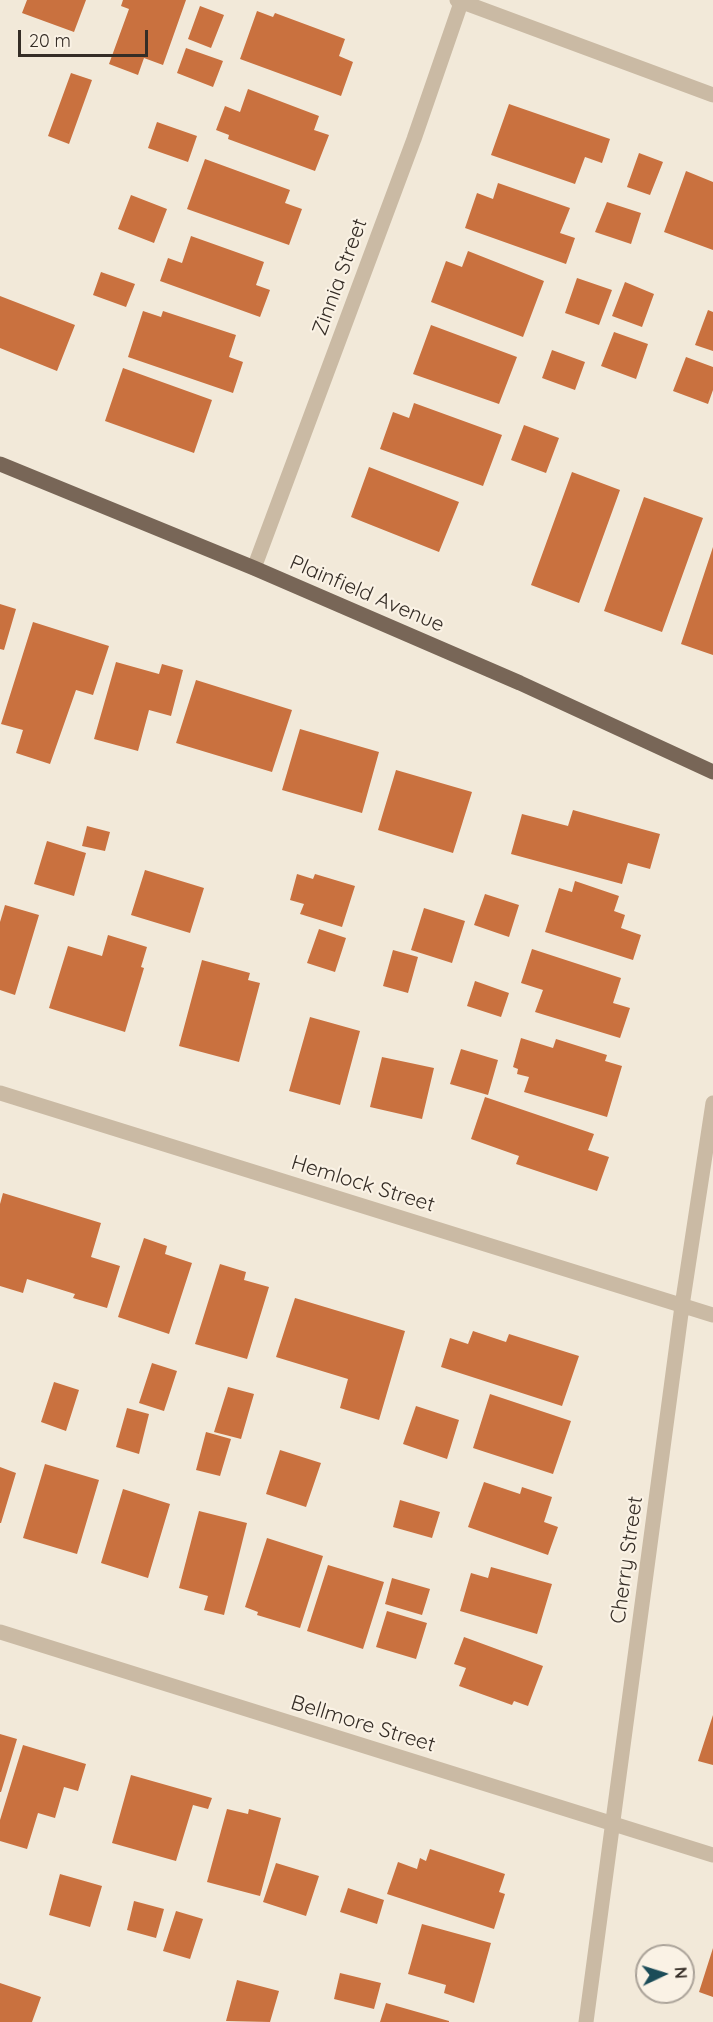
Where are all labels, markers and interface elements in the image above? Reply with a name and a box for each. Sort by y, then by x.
scale bar [21,18,152,56]
text: 20 m [29,29,71,52]
street label: Zinnia Street [307,215,373,339]
street label: Plainfield Avenue [286,550,448,638]
street label: Hemlock Street [288,1150,438,1218]
street label: Cherry Street [606,1495,648,1625]
street label: Bellmore Street [288,1690,438,1758]
north arrow [635,1944,695,2004]
text: N [671,1966,691,1979]

